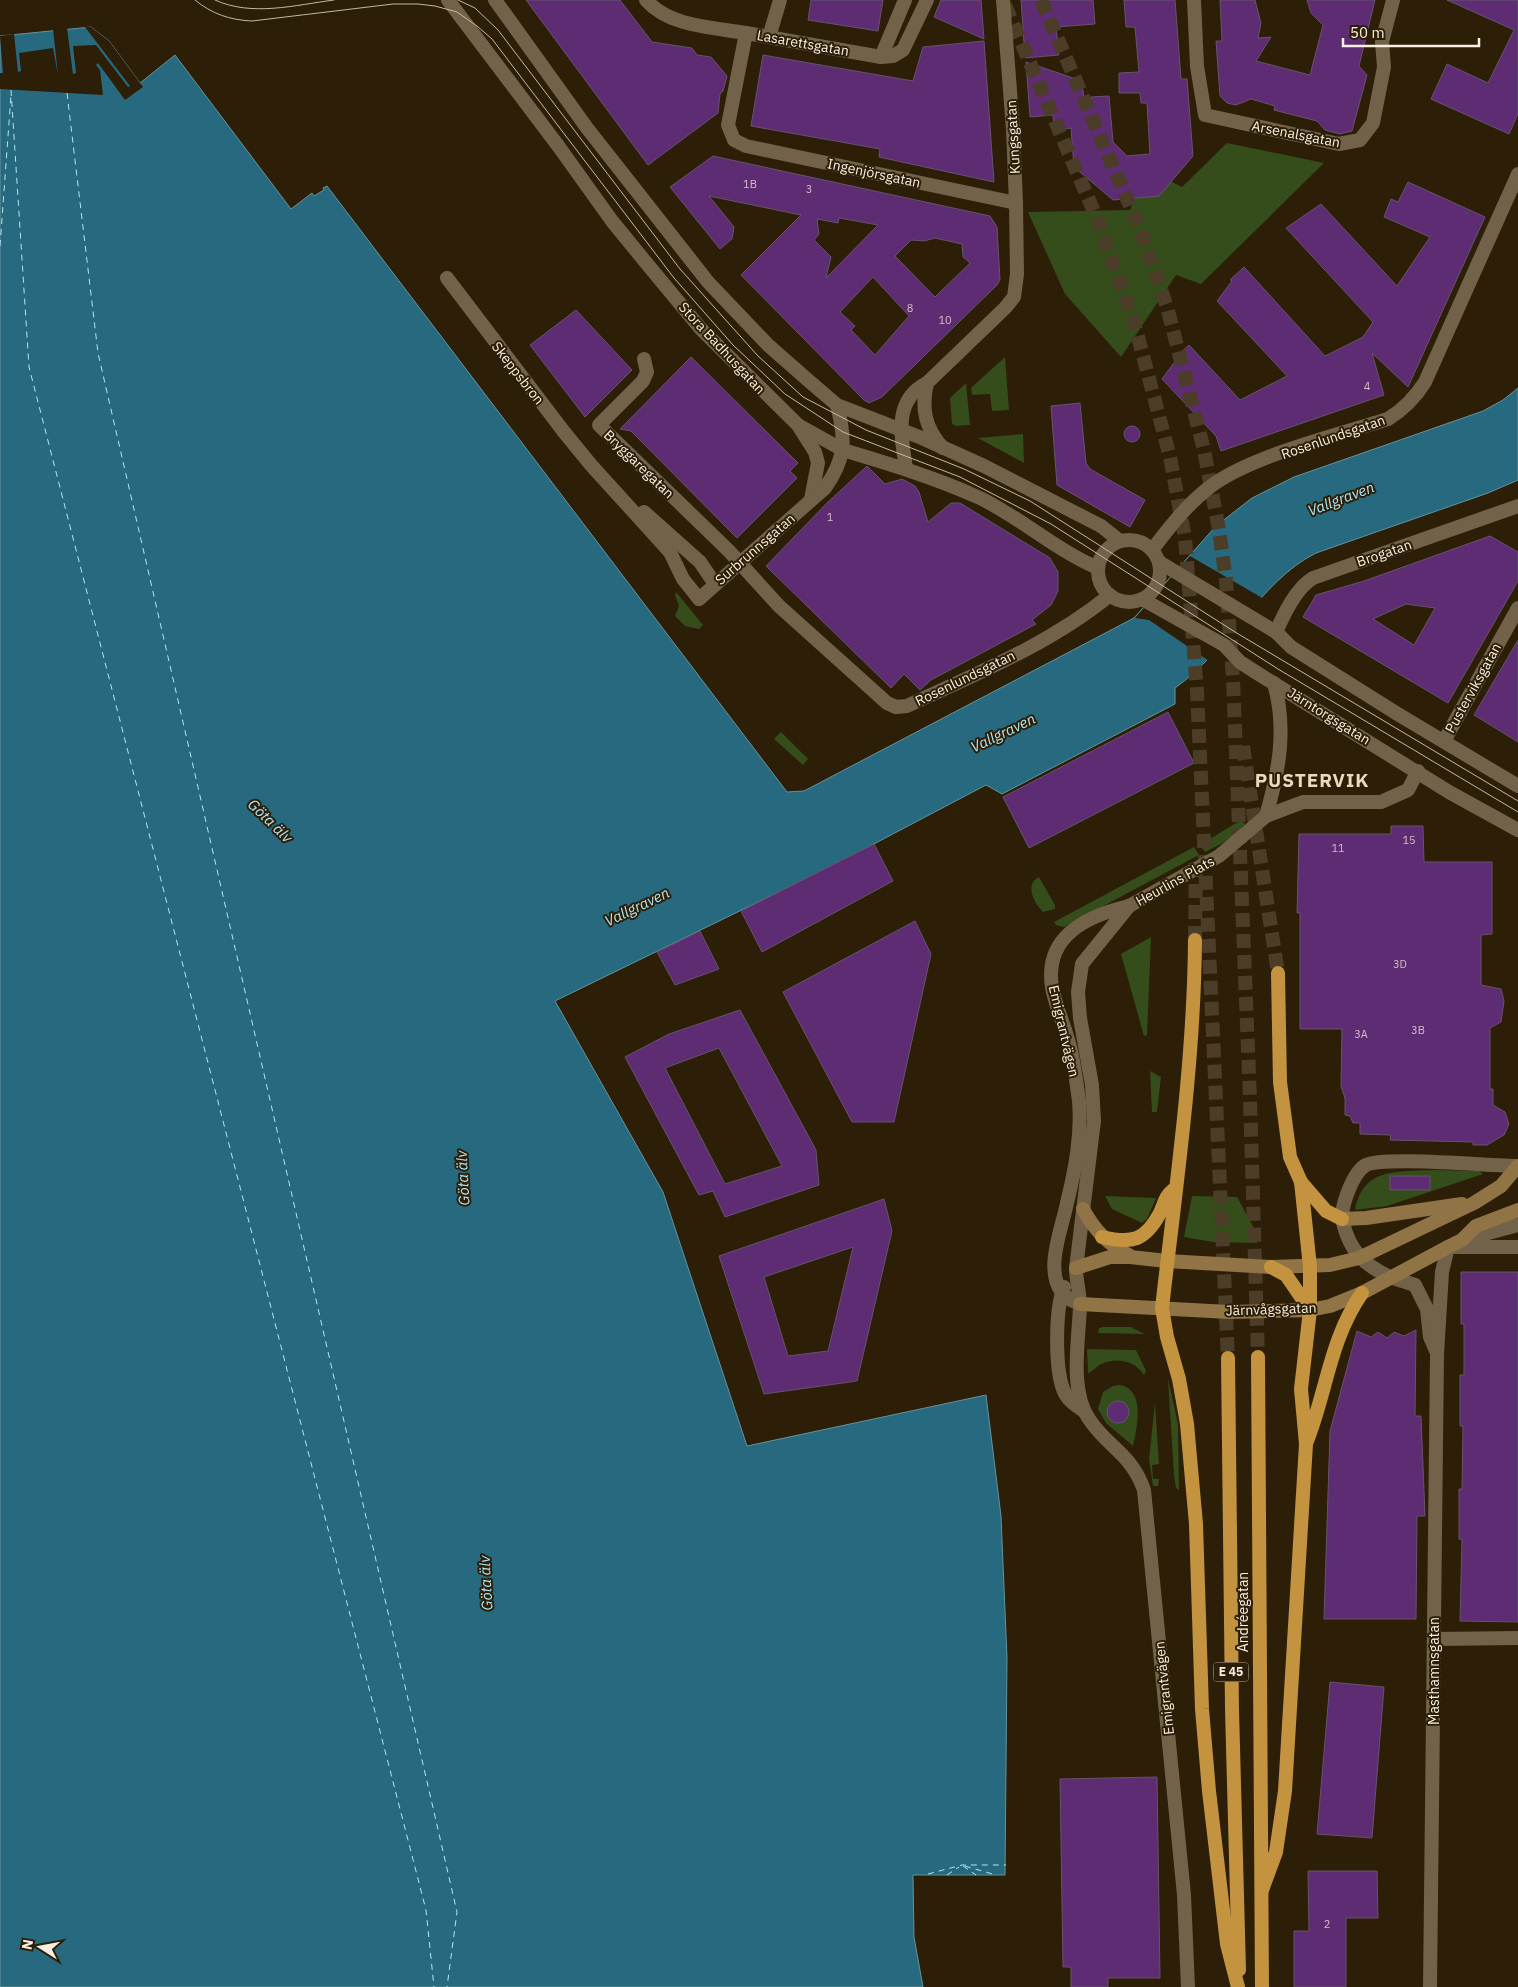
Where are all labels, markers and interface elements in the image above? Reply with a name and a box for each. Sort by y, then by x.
scale bar [1343,15,1479,47]
text: 50 m [1350,23,1385,42]
street label: Lasarettsgatan [756,26,850,60]
street label: Kungsgatan [1002,100,1024,174]
street label: Arsenalsgatan [1250,117,1342,151]
street label: Ingenjörsgatan [826,154,922,192]
house number: 1B [743,177,757,191]
house number: 3 [806,182,812,196]
street label: Stora Badhusgatan [675,298,769,398]
house number: 8 [907,301,913,315]
house number: 10 [938,313,952,327]
street label: Skeppsbron [488,338,548,408]
house number: 4 [1364,379,1371,393]
street label: Rosenlundsgatan [1279,411,1387,463]
street label: Bryggaregatan [600,426,678,502]
water label: Vallgraven [1305,477,1377,520]
street label: Surbrunnsgatan [711,509,799,589]
house number: 1 [827,510,834,524]
street label: Brogatan [1354,535,1414,571]
street label: Pusterviksgatan [1441,640,1505,736]
street label: Rosenlundsgatan [912,646,1018,710]
street label: Järntorgsgatan [1284,683,1374,749]
water label: Vallgraven [967,709,1038,756]
district label: PUSTERVIK [1255,768,1369,792]
water label: Göta älv [244,795,297,847]
house number: 15 [1402,833,1416,847]
house number: 11 [1331,841,1345,855]
street label: Heurlins Plats [1132,852,1218,910]
water label: Vallgraven [601,883,672,930]
house number: 3D [1393,957,1407,971]
street label: Emigrantvägen [1045,983,1083,1079]
house number: 3B [1411,1023,1425,1037]
house number: 3A [1354,1027,1368,1041]
water label: Göta älv [452,1149,473,1206]
street label: Järnvågsgatan [1225,1298,1317,1320]
water label: Göta älv [475,1554,496,1611]
street label: Andréegatan [1234,1572,1252,1652]
street label: Masthamnsgatan [1425,1617,1443,1725]
street label: Emigrantvägen [1150,1640,1178,1736]
road number: E 45 [1214,1662,1248,1681]
house number: 2 [1324,1917,1330,1931]
north arrow [15,1922,65,1972]
text: N [17,1938,37,1951]

